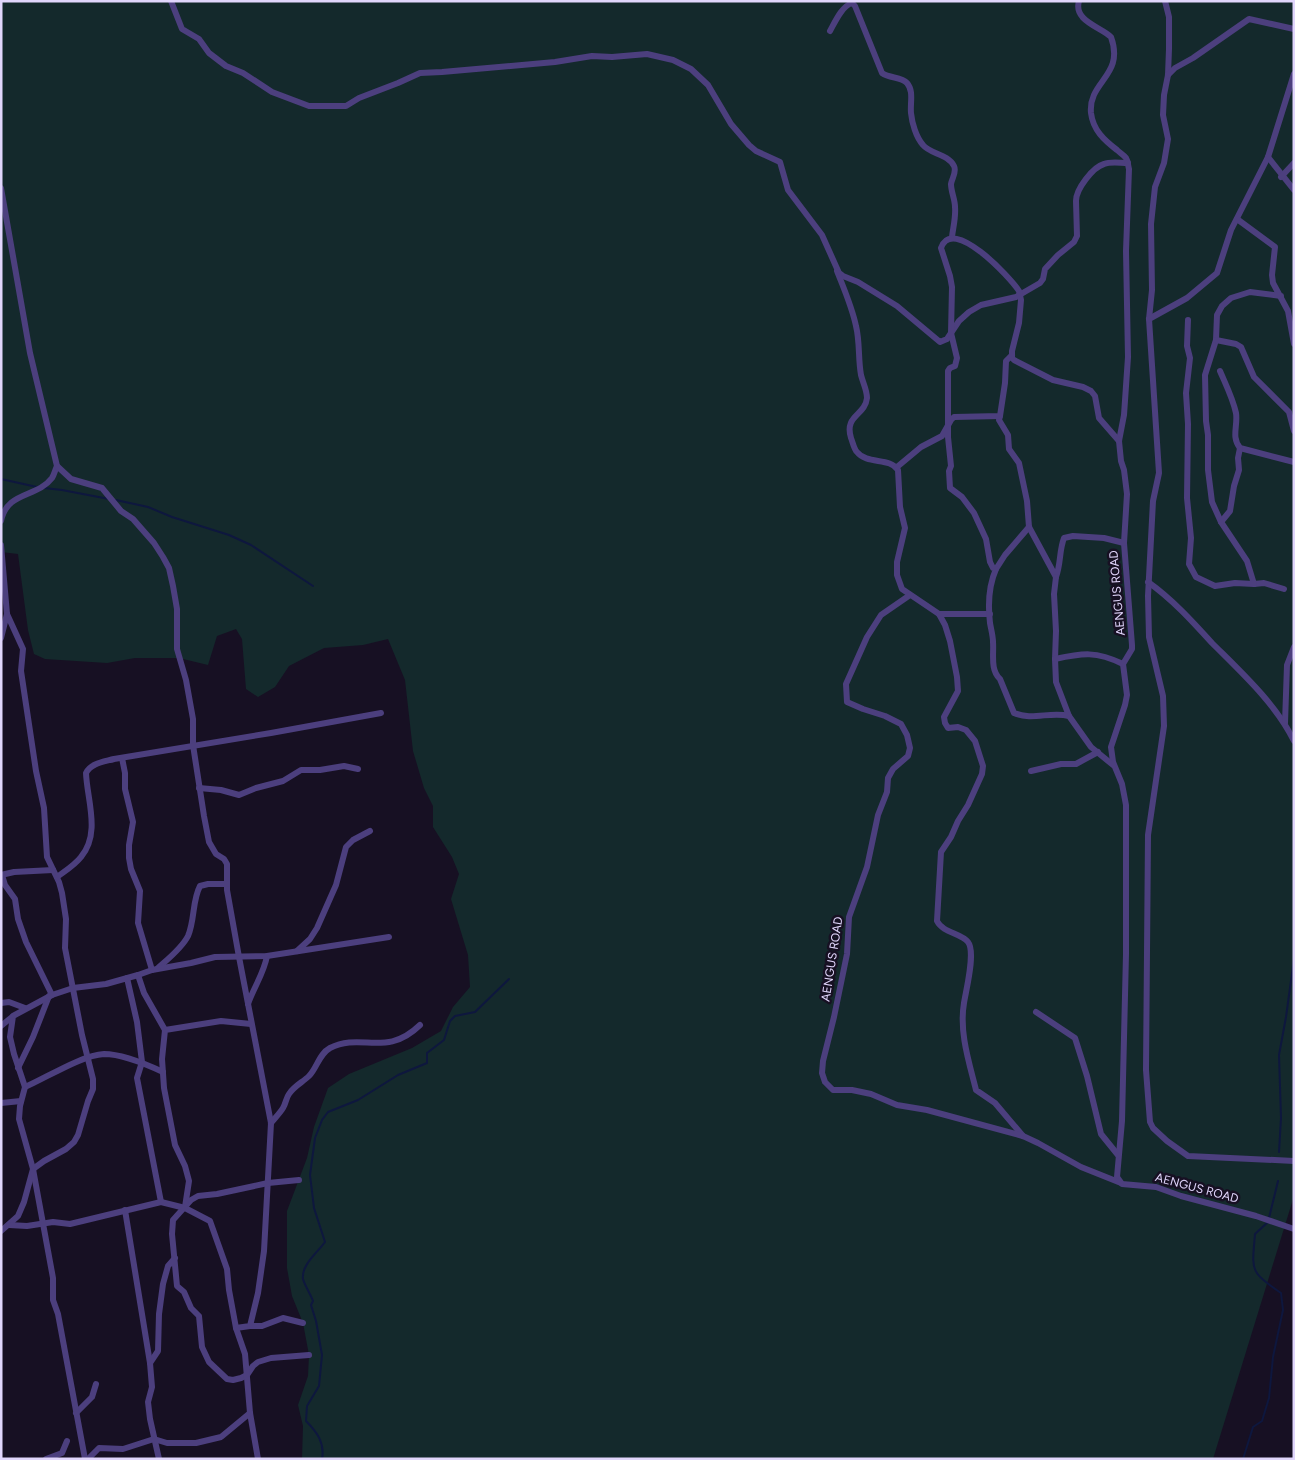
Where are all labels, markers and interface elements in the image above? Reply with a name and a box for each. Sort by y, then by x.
street label: AENGUS ROAD [1106,550,1128,636]
street label: AENGUS ROAD [818,916,846,1002]
street label: AENGUS ROAD [1154,1170,1240,1206]

